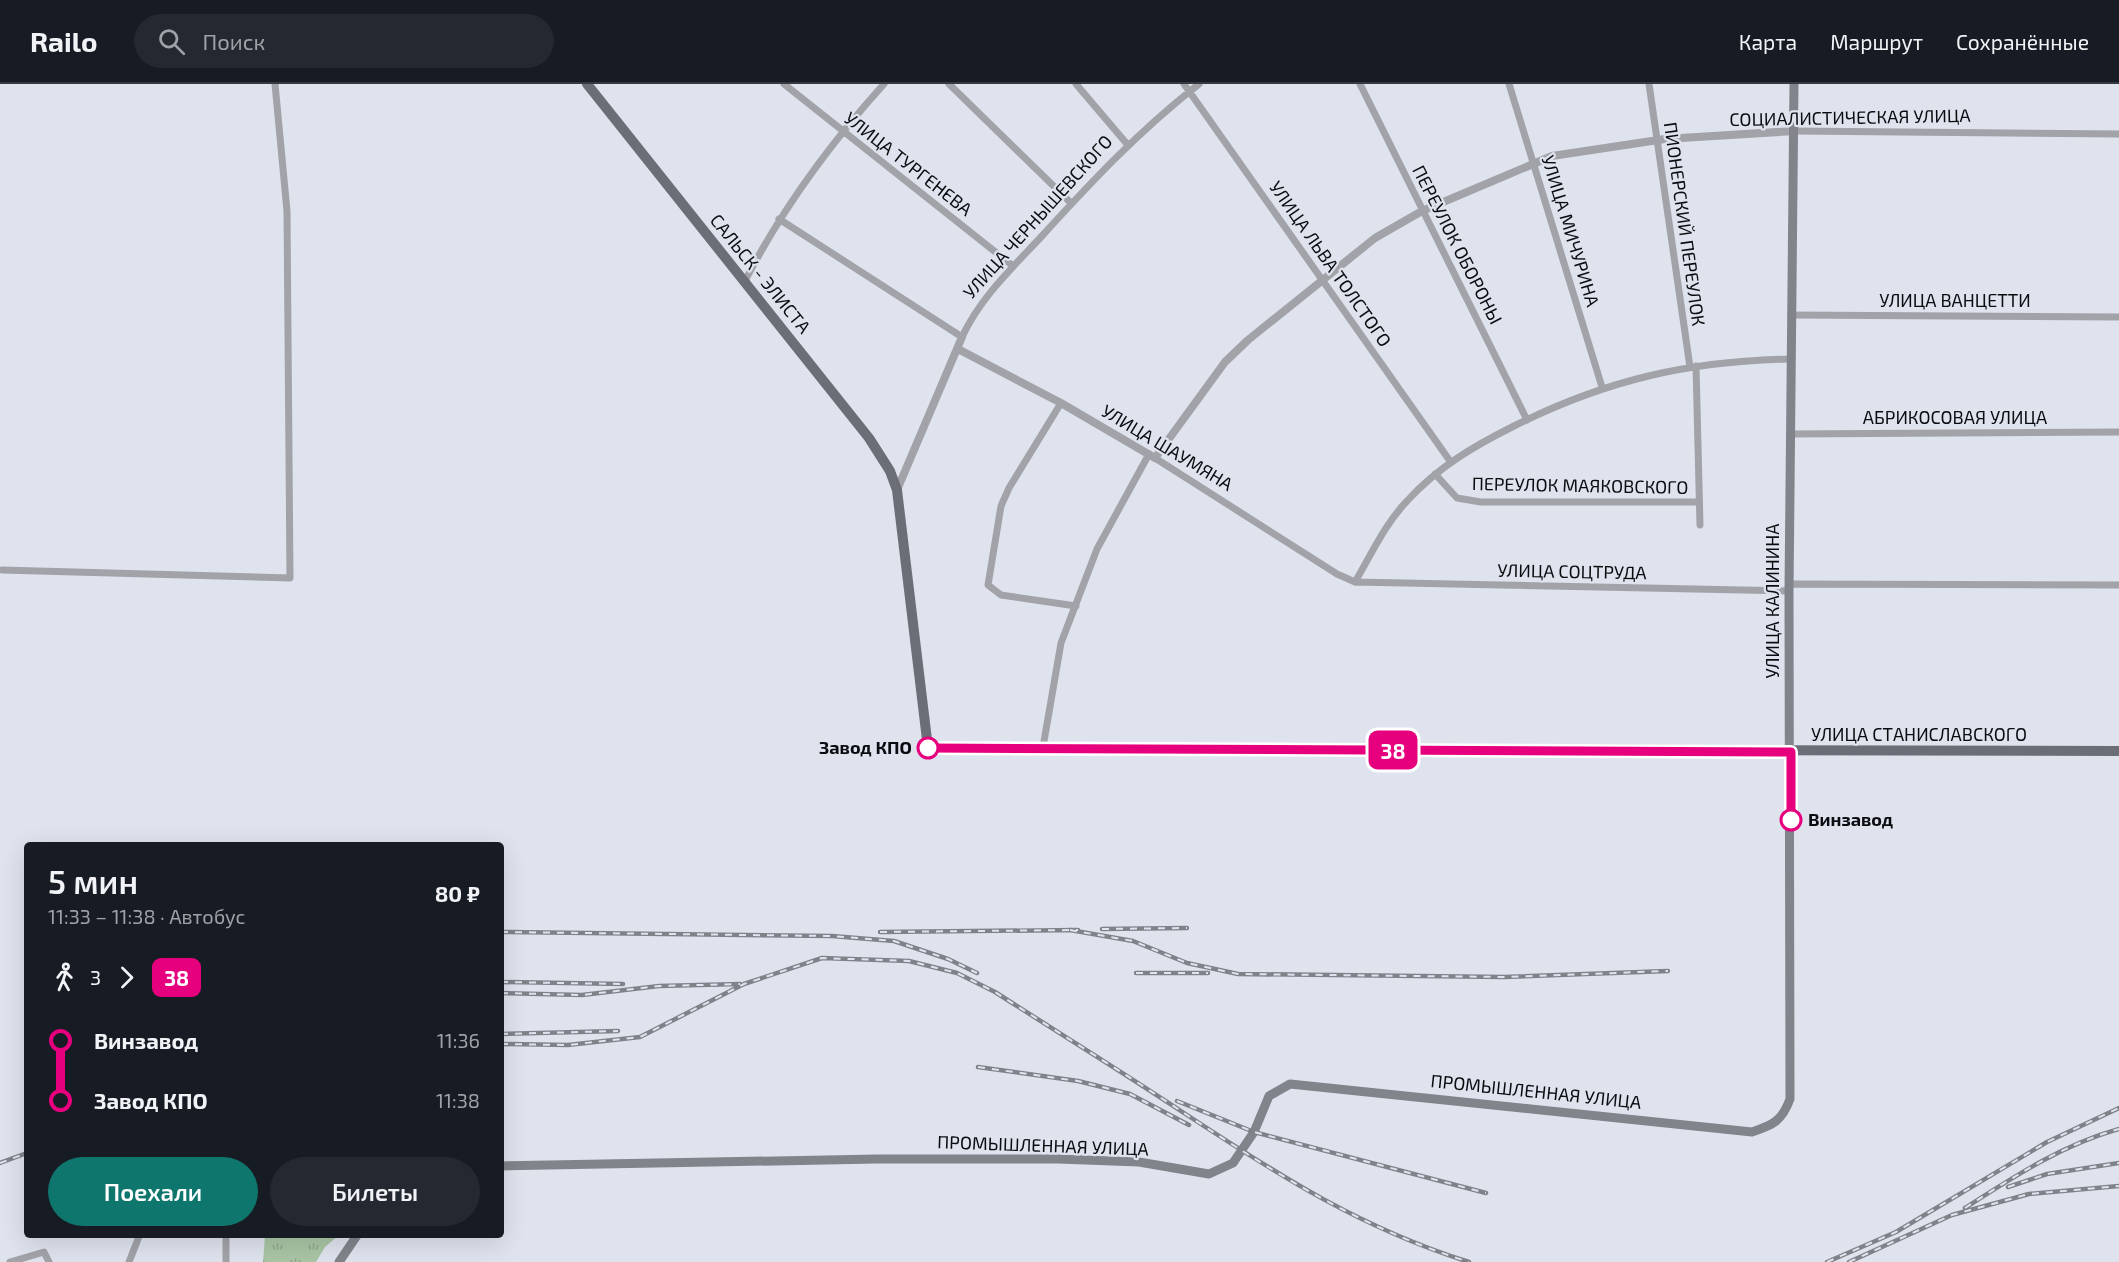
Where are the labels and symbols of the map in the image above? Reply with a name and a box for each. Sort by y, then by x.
street label: СОЦИАЛИСТИЧЕСКАЯ УЛИЦА [1729,104,1972,130]
street label: УЛИЦА ТУРГЕНЕВА [840,106,978,220]
street label: ПИОНЕРСКИЙ ПЕРЕУЛОК [1660,120,1710,328]
street label: УЛИЦА ЧЕРНЫШЕВСКОГО [958,130,1116,303]
street label: УЛИЦА МИЧУРИНА [1537,152,1605,310]
street label: ПЕРЕУЛОК ОБОРОНЫ [1408,161,1508,328]
street label: УЛИЦА ЛЬВА ТОЛСТОГО [1265,176,1396,351]
street label: САЛЬСК - ЭЛИСТА [706,209,816,338]
street label: УЛИЦА ВАНЦЕТТИ [1879,289,2031,311]
street label: УЛИЦА ШАУМЯНА [1098,399,1238,495]
street label: АБРИКОСОВАЯ УЛИЦА [1863,406,2048,428]
street label: ПЕРЕУЛОК МАЯКОВСКОГО [1472,472,1688,498]
street label: УЛИЦА КАЛИНИНА [1761,523,1783,678]
street label: УЛИЦА СОЦТРУДА [1497,559,1648,583]
street label: УЛИЦА СТАНИСЛАВСКОГО [1811,723,2027,745]
line badge: 38 [1366,730,1420,770]
place label: Завод КПО [819,736,912,758]
marker: Завод КПО [917,737,939,759]
place label: Винзавод [1808,808,1893,830]
marker: Винзавод [1780,809,1802,831]
street label: ПРОМЫШЛЕННАЯ УЛИЦА [1430,1069,1643,1113]
street label: ПРОМЫШЛЕННАЯ УЛИЦА [937,1130,1150,1160]

